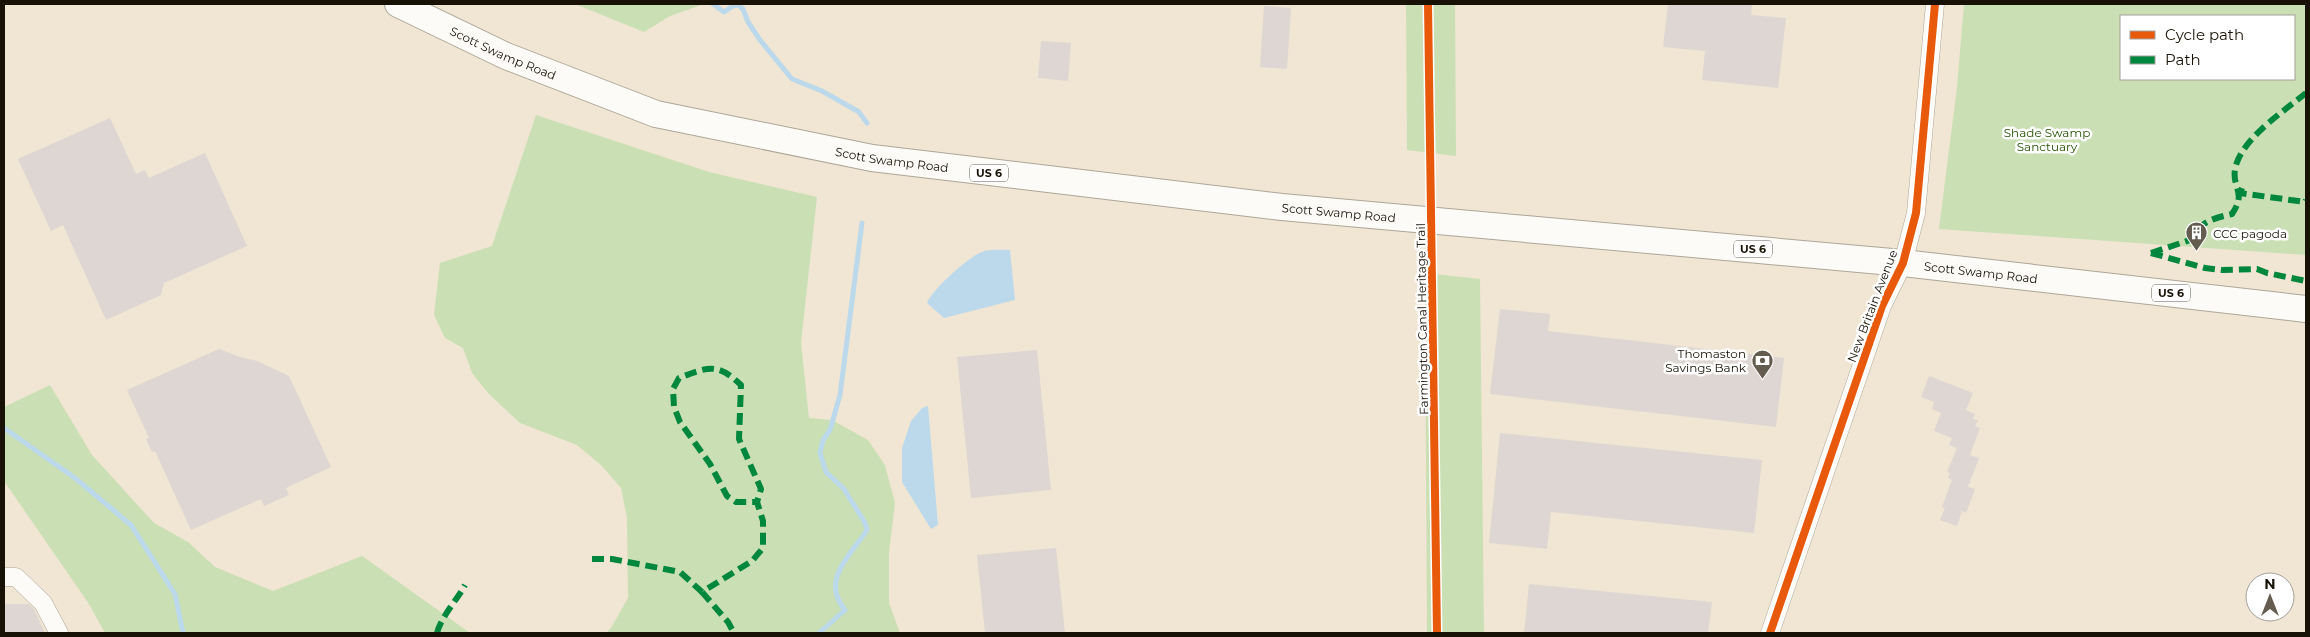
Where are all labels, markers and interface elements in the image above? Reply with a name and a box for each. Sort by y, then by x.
legend [2120,15,2295,80]
street label: Scott Swamp Road [448,23,558,82]
text: Cycle path [2165,25,2244,44]
text: Path [2165,50,2201,69]
park label: Shade Swamp Sanctuary [2004,125,2090,154]
street label: Scott Swamp Road [834,143,949,175]
road number: US 6 [970,164,1008,182]
street label: Scott Swamp Road [1281,200,1396,225]
building icon: CCC pagoda [2185,221,2209,252]
street label: Farmington Canal Heritage Trail [1413,223,1431,415]
place label: CCC pagoda [2213,226,2287,241]
road number: US 6 [1734,240,1772,258]
street label: New Britain Avenue [1844,248,1900,364]
street label: Scott Swamp Road [1923,258,2039,286]
road number: US 6 [2152,284,2190,302]
place label: Thomaston Savings Bank [1665,346,1747,375]
bank icon: Thomaston Savings Bank [1750,348,1774,379]
north arrow [2245,572,2295,622]
text: N [2264,575,2276,593]

